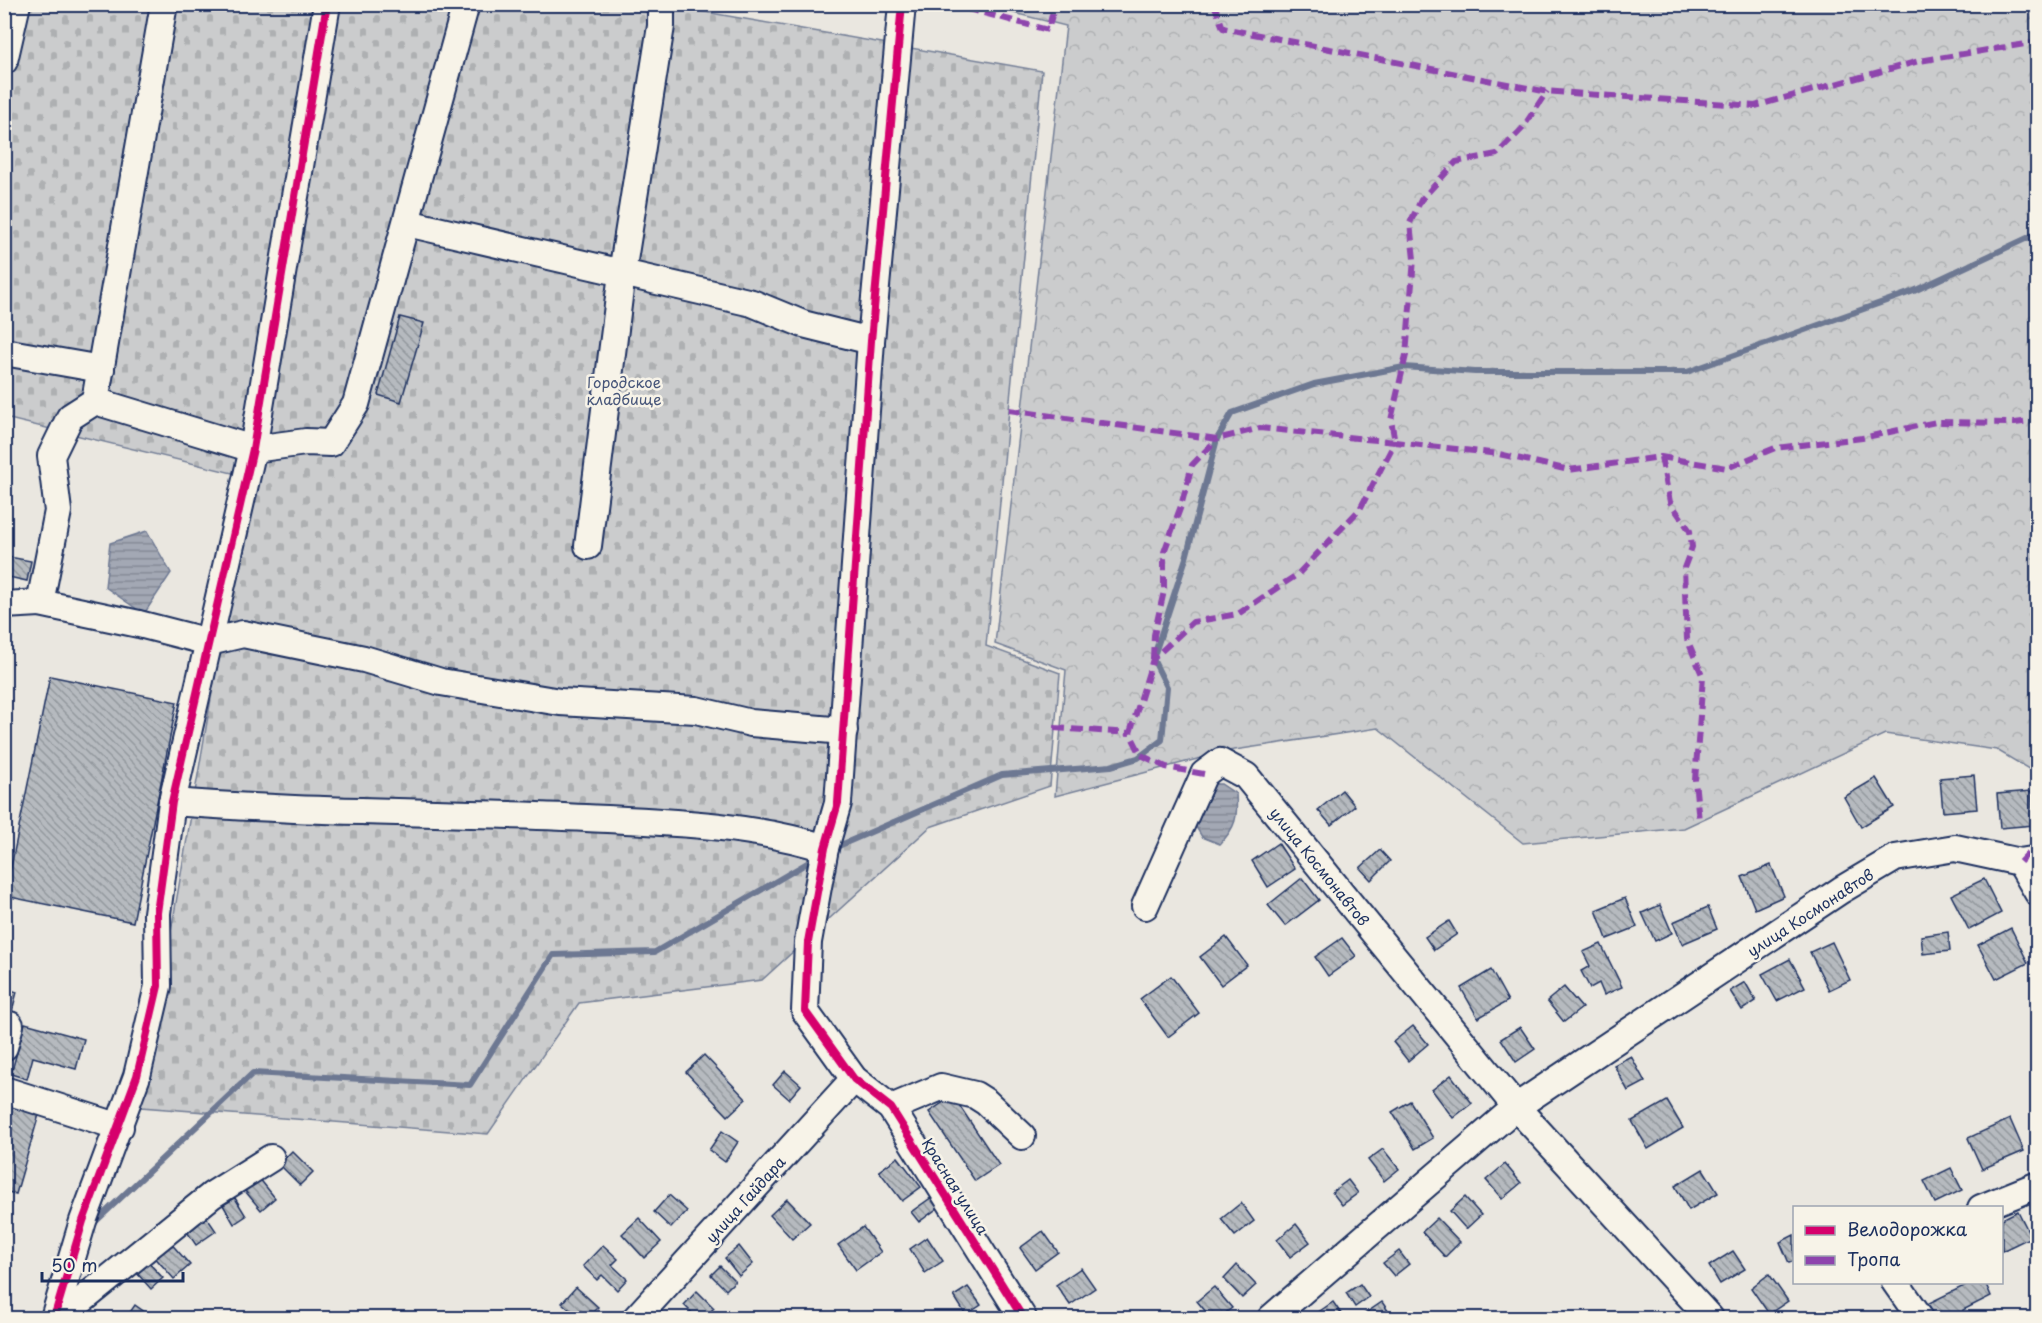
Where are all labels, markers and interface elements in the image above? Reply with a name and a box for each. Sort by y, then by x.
park label: Городское кладбище [586,370,662,410]
street label: улица Космонавтов [1265,802,1375,931]
street label: улица Космонавтов [1742,862,1878,962]
street label: Красная улица [917,1133,995,1239]
street label: улица Гайдара [700,1150,791,1248]
legend [1793,1206,2003,1284]
text: Велодорожка [1847,1215,1968,1242]
scale bar [42,1245,183,1283]
text: Тропа [1847,1245,1900,1272]
text: 50 m [51,1251,98,1278]

